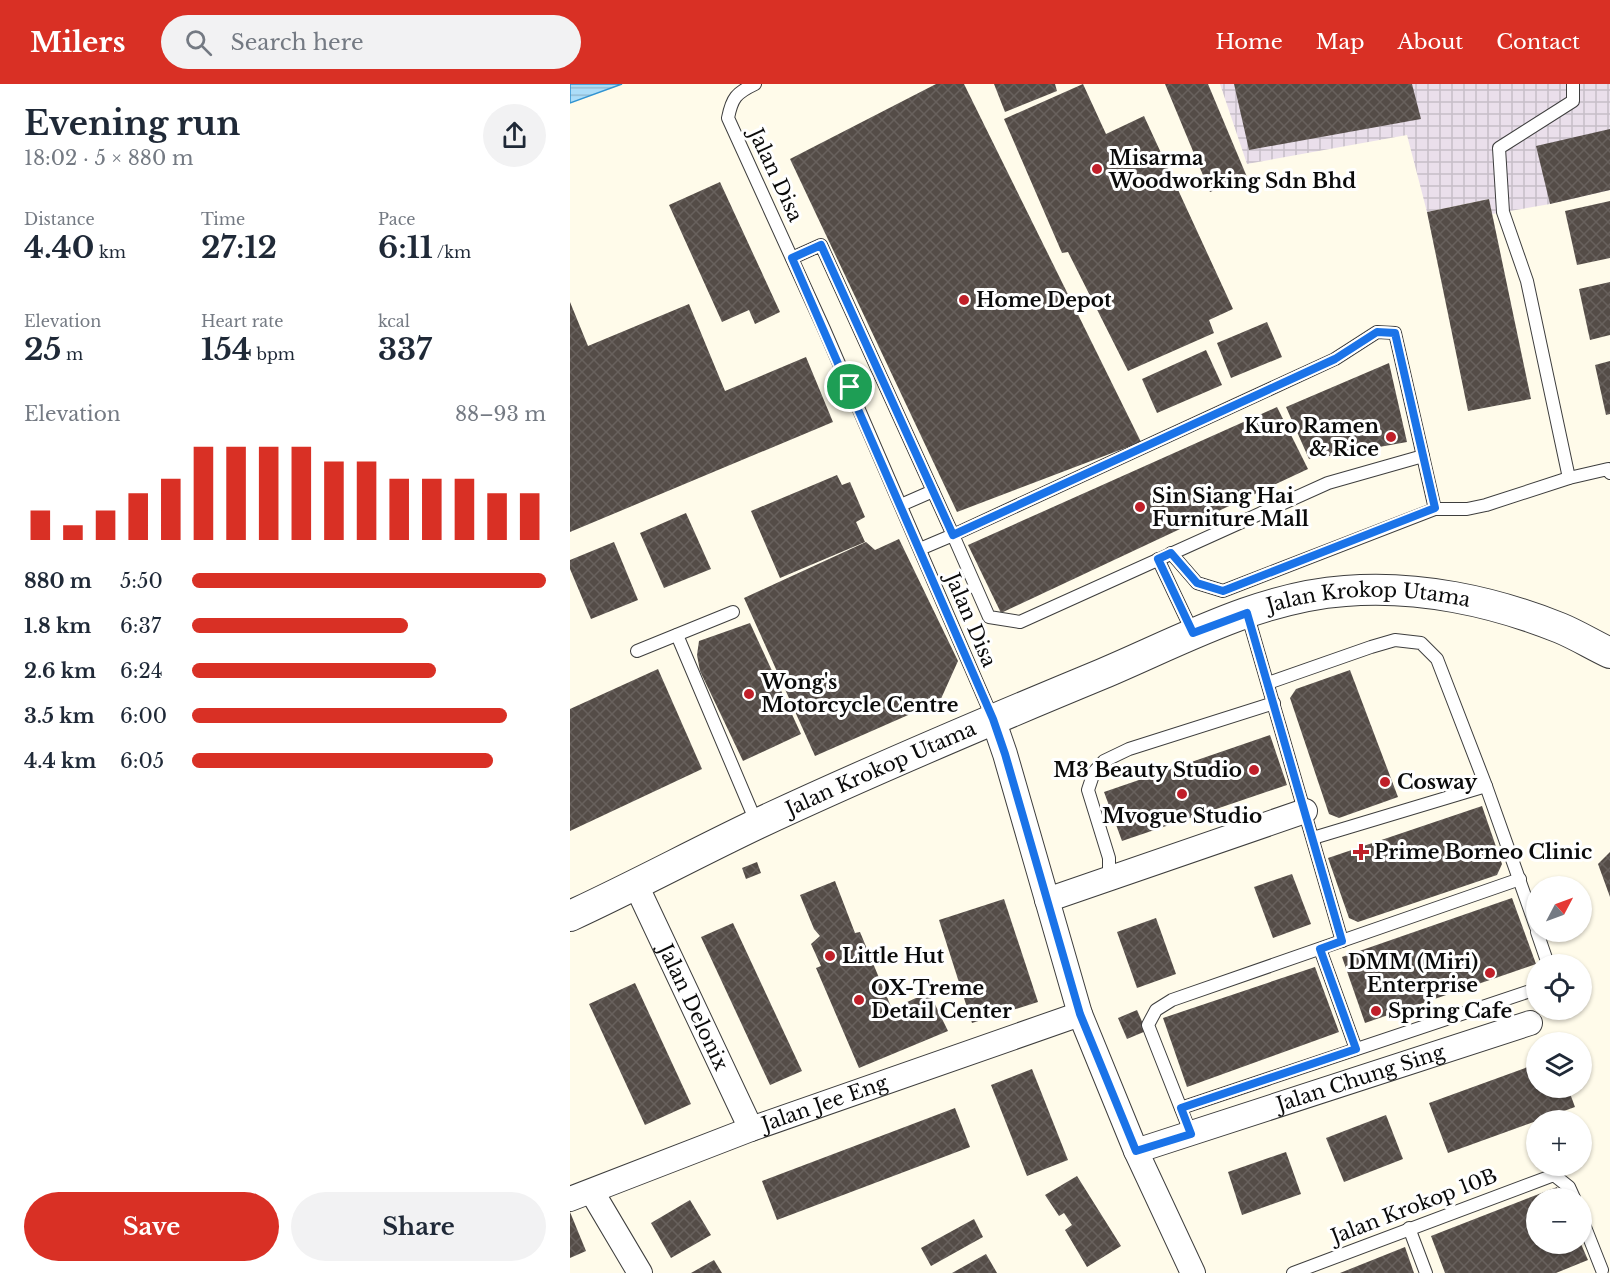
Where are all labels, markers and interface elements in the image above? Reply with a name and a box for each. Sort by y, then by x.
search box [161,15,581,69]
text: Milers [30,25,125,60]
icon: search [182,26,215,59]
text: Search here [230,29,364,56]
text: Home [1216,29,1283,55]
text: Map [1316,29,1364,55]
text: About [1397,29,1463,55]
text: Contact [1496,29,1580,55]
text: Evening run [24,103,240,144]
button: share [483,104,546,167]
street label: Jalan Disa [743,122,808,226]
text: 18:02 · 5 × 880 m [24,146,193,170]
place label: Misarma Woodworking Sdn Bhd [1108,146,1356,193]
marker: Misarma Woodworking Sdn Bhd [1090,162,1104,176]
text: Distance [24,209,95,229]
text: Time [201,209,245,229]
text: Pace [378,209,415,229]
text: 4.40 [24,229,94,266]
text: 27:12 [201,229,277,266]
text: 6:11 [378,229,433,266]
text: km [94,242,126,262]
text: /km [433,242,471,262]
place label: Home Depot [976,288,1112,312]
marker: Home Depot [957,293,971,307]
text: Elevation [24,311,101,331]
text: Heart rate [201,311,283,331]
text: kcal [378,311,410,331]
text: 25 [24,331,61,368]
text: 154 [201,331,252,368]
text: 337 [378,331,432,368]
text: m [61,344,83,364]
text: bpm [252,344,295,364]
pin [824,361,875,412]
icon: arrive [833,370,866,403]
text: Elevation [24,402,121,426]
text: 88–93 m [455,402,546,426]
place label: Kuro Ramen & Rice [1244,414,1379,461]
marker: Kuro Ramen & Rice [1384,430,1398,444]
place label: Sin Siang Hai Furniture Mall [1152,484,1309,531]
marker: Sin Siang Hai Furniture Mall [1133,500,1147,514]
street label: Jalan Disa [939,566,1002,672]
text: 880 m [24,569,92,593]
text: 5:50 [120,569,163,593]
street label: Jalan Krokop Utama [1261,578,1473,618]
text: 1.8 km [24,614,91,638]
text: 6:37 [120,614,161,638]
text: 2.6 km [24,659,96,683]
text: 6:24 [120,659,163,683]
place label: Wong's Motorcycle Centre [760,670,958,717]
marker: Wong's Motorcycle Centre [742,687,756,701]
text: 3.5 km [24,704,95,728]
text: 6:00 [120,704,167,728]
street label: Jalan Krokop Utama [779,716,980,822]
text: 4.4 km [24,749,96,773]
text: 6:05 [120,749,164,773]
place label: M3 Beauty Studio [1053,758,1242,782]
marker: M3 Beauty Studio [1247,763,1261,777]
place label: Cosway [1397,770,1478,794]
marker: Cosway [1378,775,1392,789]
marker: Mvogue Studio [1175,787,1189,801]
place label: Mvogue Studio [1102,804,1262,828]
place label: Prime Borneo Clinic [1374,840,1592,864]
marker: Prime Borneo Clinic [1352,843,1370,861]
north arrow [1526,876,1592,942]
map controls [1526,876,1592,1254]
street label: Jalan Delonix [652,937,734,1074]
place label: Little Hut [842,944,944,968]
marker: Little Hut [823,949,837,963]
place label: DMM (Miri) Enterprise [1348,950,1478,997]
button: locate [1526,954,1592,1020]
marker: DMM (Miri) Enterprise [1483,966,1497,980]
place label: OX-Treme Detail Center [871,976,1012,1023]
marker: OX-Treme Detail Center [852,993,866,1007]
place label: Spring Cafe [1388,999,1512,1023]
marker: Spring Cafe [1369,1004,1383,1018]
button: layers [1526,1032,1592,1098]
street label: Jalan Chung Sing [1270,1039,1449,1118]
street label: Jalan Jee Eng [756,1070,892,1137]
button: + [1526,1110,1592,1176]
street label: Jalan Krokop 10B [1325,1163,1500,1250]
button: − [1526,1188,1592,1254]
button: Save [24,1192,279,1261]
button: Share [291,1192,546,1261]

